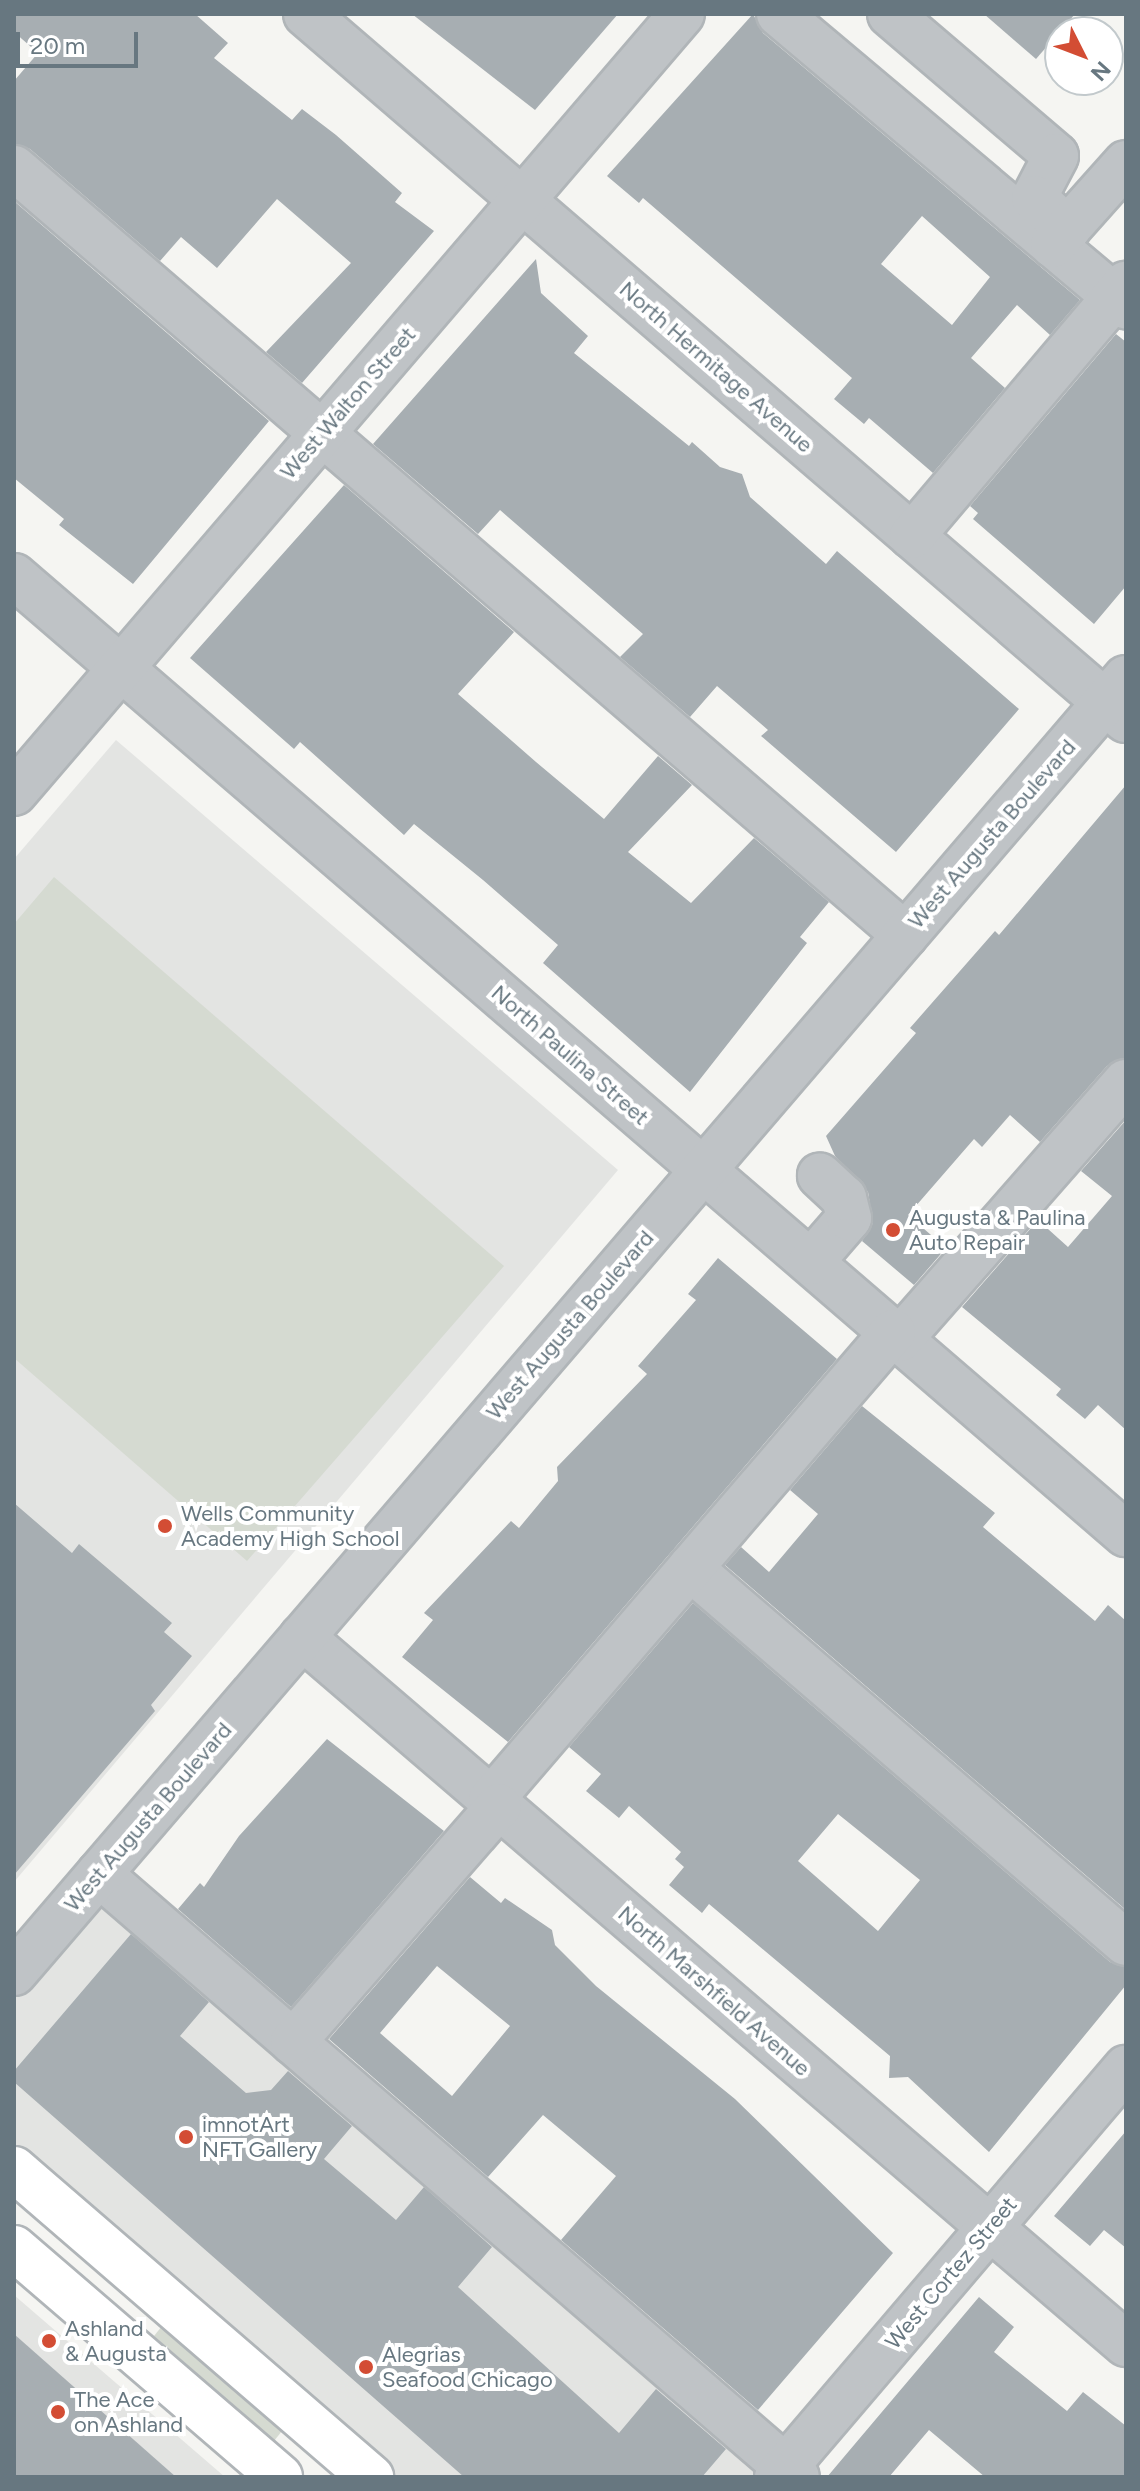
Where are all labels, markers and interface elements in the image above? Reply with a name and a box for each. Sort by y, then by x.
scale bar [20,16,142,66]
north arrow [1044,16,1124,96]
text: 20 m [30,31,85,60]
text: N [1085,56,1116,86]
street label: North Hermitage Avenue [614,276,818,458]
street label: West Walton Street [275,322,421,484]
street label: West Augusta Boulevard [903,734,1081,934]
street label: North Paulina Street [486,980,654,1130]
place label: Augusta & Paulina Auto Repair [909,1204,1086,1256]
marker: Augusta & Paulina Auto Repair [884,1221,902,1239]
street label: West Augusta Boulevard [481,1225,659,1425]
place label: Wells Community Academy High School [181,1500,400,1552]
marker: Wells Community Academy High School [156,1517,174,1535]
street label: West Augusta Boulevard [59,1717,237,1917]
street label: North Marshfield Avenue [613,1900,815,2082]
place label: imnotArt NFT Gallery [202,2111,317,2162]
marker: imnotArt NFT Gallery [177,2128,195,2146]
street label: West Cortez Street [880,2192,1022,2354]
place label: Ashland & Augusta [65,2315,167,2366]
marker: Ashland & Augusta [40,2332,58,2350]
place label: Alegrias Seafood Chicago [382,2341,553,2392]
marker: Alegrias Seafood Chicago [357,2358,375,2376]
place label: The Ace on Ashland [74,2386,183,2438]
marker: The Ace on Ashland [49,2403,67,2421]

